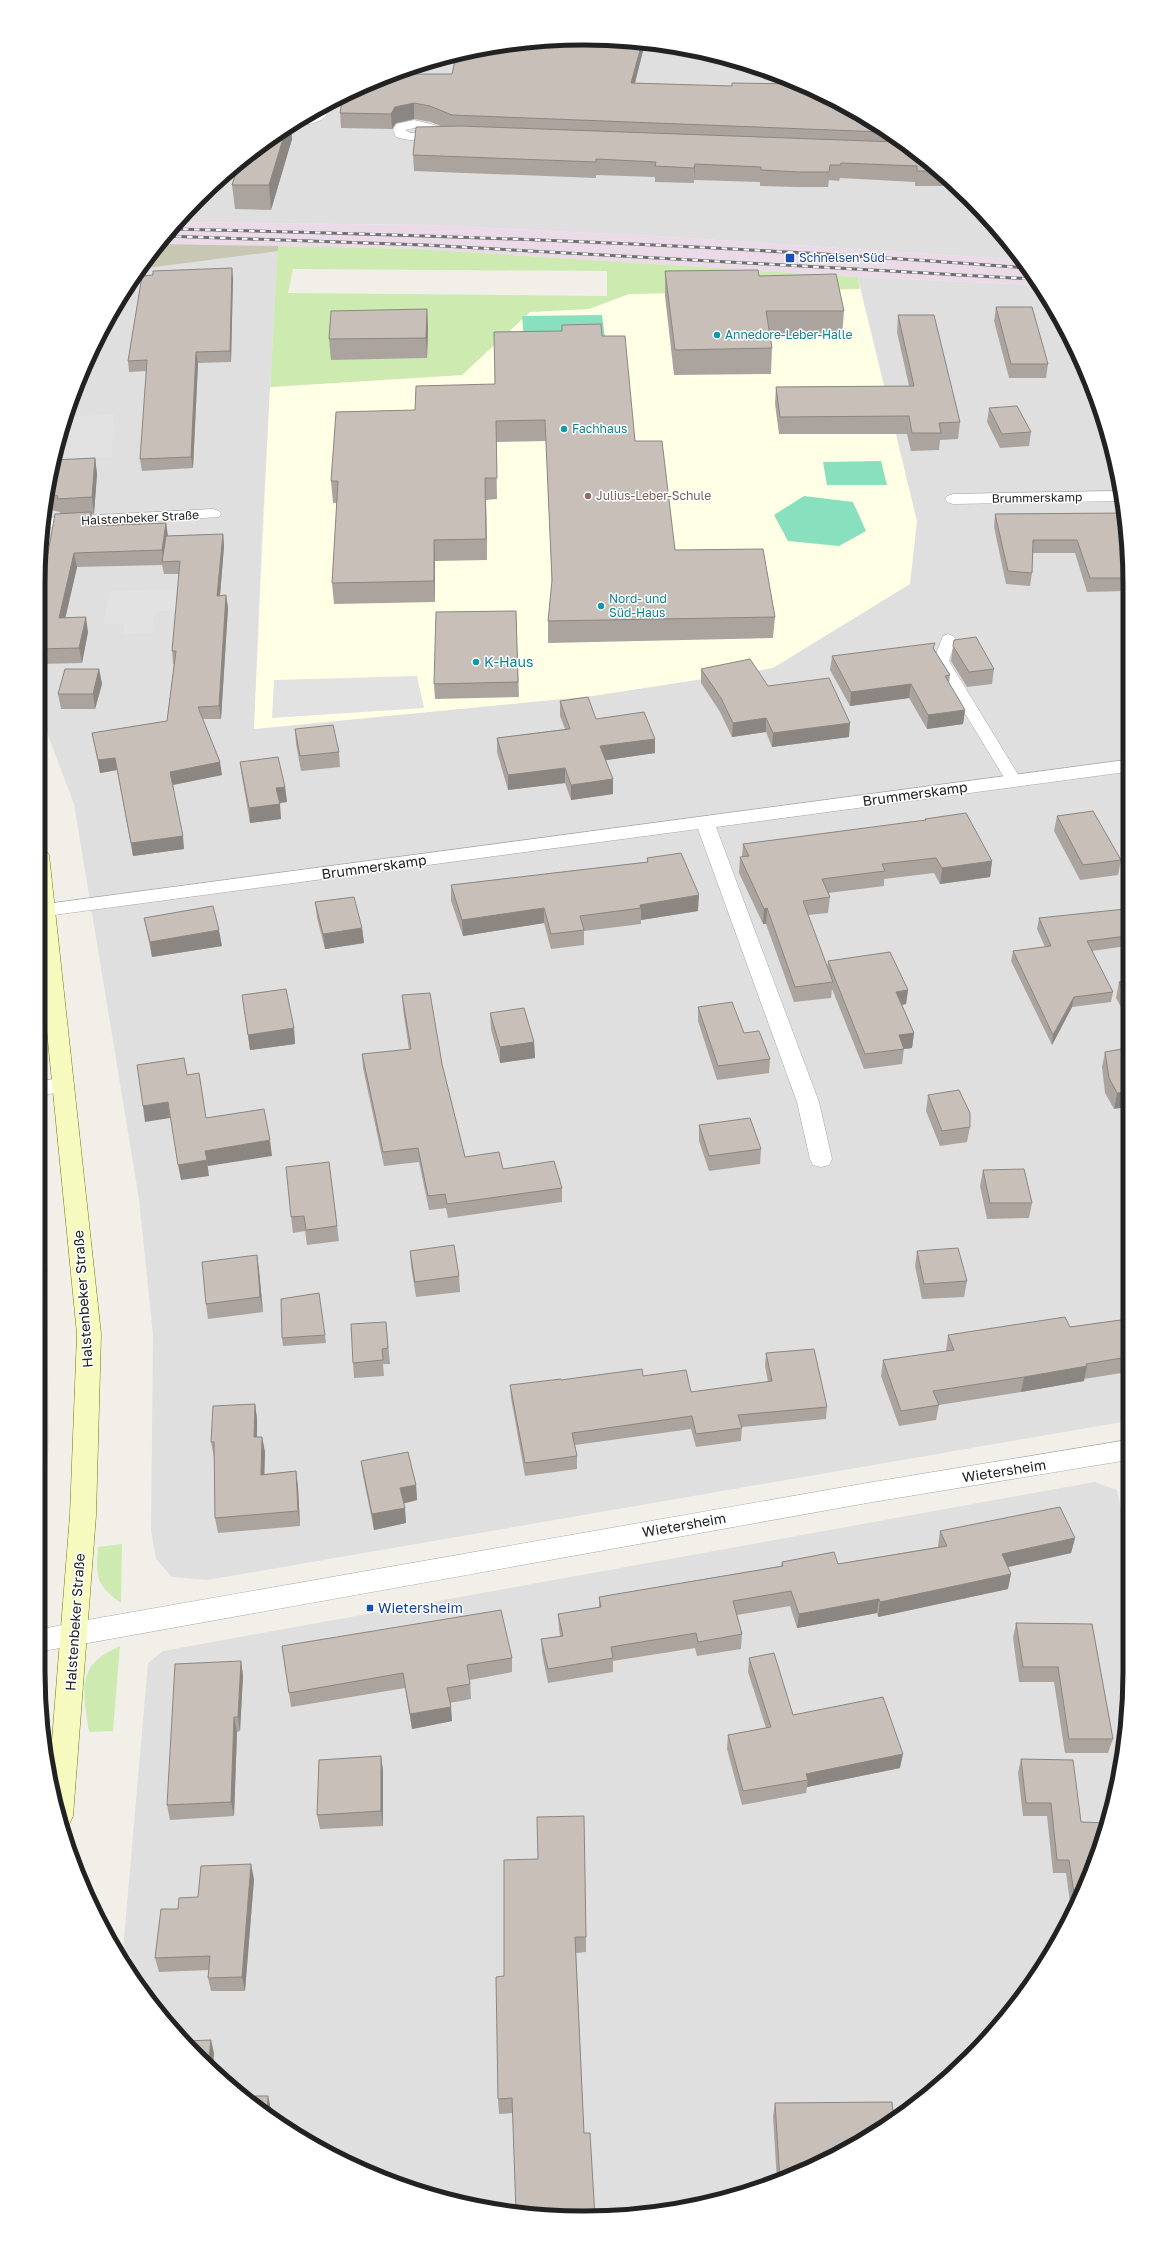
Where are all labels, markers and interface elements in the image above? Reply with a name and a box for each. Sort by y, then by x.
place label: Schnelsen Süd [799,250,885,265]
marker: Schnelsen Süd [784,252,796,264]
place label: Annedore-Leber-Halle [725,327,852,342]
marker: Annedore-Leber-Halle [712,330,722,340]
place label: Fachhaus [572,421,627,436]
marker: Fachhaus [559,424,569,434]
place label: Julius-Leber-Schule [596,488,711,503]
street label: Brummerskamp [992,489,1082,506]
marker: Julius-Leber-Schule [583,491,593,501]
street label: Halstenbeker Straße [81,507,199,528]
place label: Nord- und Süd-Haus [609,591,667,620]
marker: Nord- und Süd-Haus [596,601,606,611]
place label: K-Haus [484,653,533,670]
marker: K-Haus [471,657,481,667]
street label: Brummerskamp [861,778,968,809]
street label: Brummerskamp [320,851,427,882]
street label: Halstenbeker Straße [69,1230,96,1368]
street label: Wietersheim [961,1455,1047,1486]
street label: Wietersheim [641,1509,727,1540]
street label: Halstenbeker Straße [61,1553,88,1691]
place label: Wietersheim [378,1599,463,1616]
marker: Wietersheim [365,1603,375,1613]

